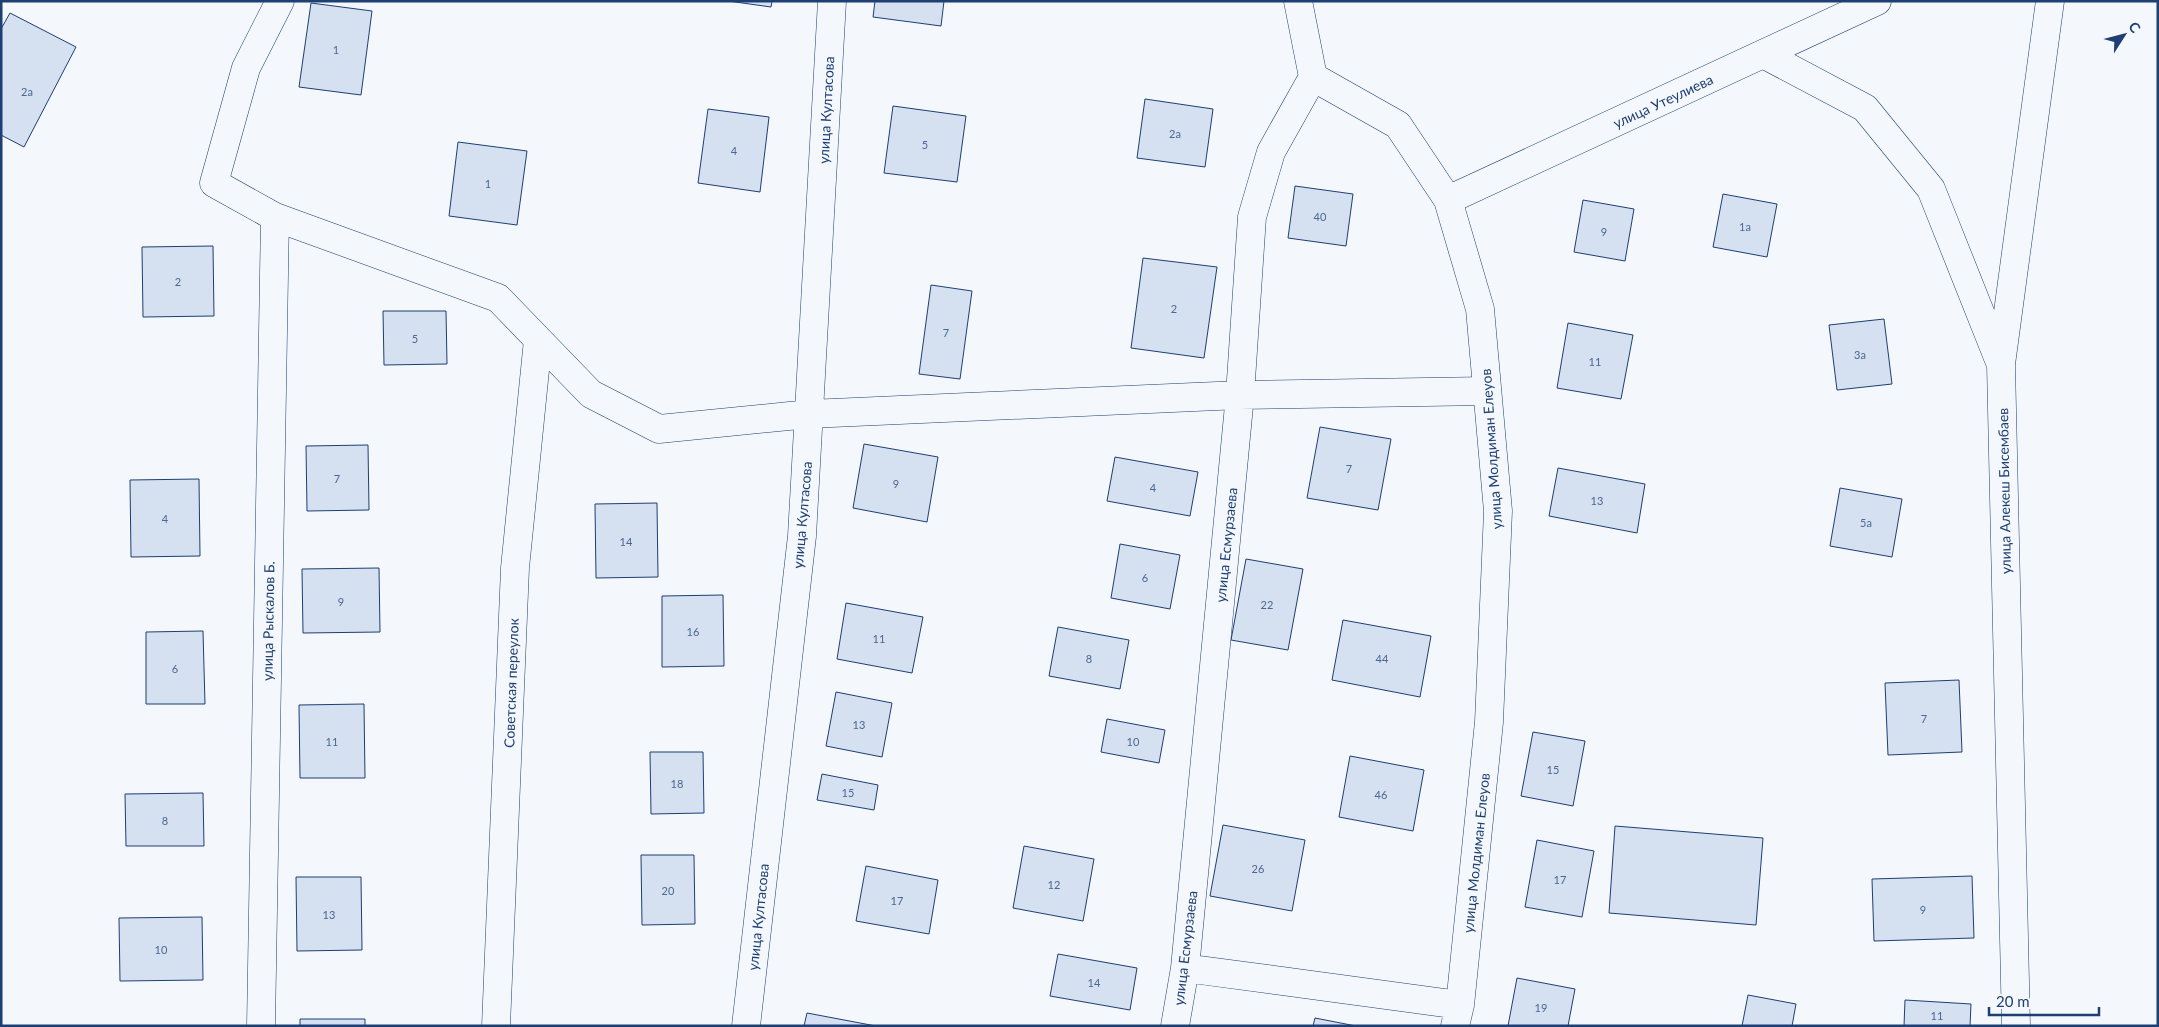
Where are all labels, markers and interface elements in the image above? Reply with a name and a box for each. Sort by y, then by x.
north arrow [2099,10,2149,60]
text: С [2125,18,2145,36]
house number: 1 [333,43,339,56]
street label: улица Култасова [815,56,837,164]
street label: улица Утеулиева [1610,70,1716,132]
house number: 2а [21,85,33,98]
house number: 2а [1169,127,1181,140]
house number: 5 [922,138,928,151]
house number: 4 [731,144,738,157]
house number: 1 [485,177,491,190]
house number: 40 [1314,210,1327,223]
house number: 1а [1739,220,1751,233]
house number: 9 [1601,225,1607,238]
house number: 2 [175,275,181,288]
house number: 2 [1171,302,1177,315]
house number: 7 [943,326,949,339]
house number: 5 [412,332,418,345]
house number: 3а [1854,348,1866,361]
house number: 11 [1589,355,1601,368]
street label: улица Молдиман Елеуов [1477,368,1505,530]
street label: улица Алекеш Бисембаев [1994,408,2014,574]
street label: улица Култасова [789,461,815,569]
house number: 7 [1346,462,1352,475]
house number: 7 [334,472,340,485]
house number: 9 [893,477,899,490]
house number: 4 [1150,481,1157,494]
street label: улица Есмурзаева [1212,487,1240,603]
house number: 13 [1591,494,1603,507]
house number: 4 [162,512,169,525]
house number: 5а [1860,516,1872,529]
house number: 14 [620,535,633,548]
street label: улица Рыскалов Б. [258,561,278,681]
house number: 6 [1142,571,1148,584]
house number: 9 [338,595,344,608]
house number: 22 [1261,598,1273,611]
street label: Советская переулок [500,617,522,748]
house number: 16 [687,625,699,638]
house number: 11 [873,632,885,645]
house number: 8 [1086,652,1092,665]
house number: 44 [1376,652,1389,665]
house number: 6 [172,662,178,675]
house number: 7 [1921,712,1927,725]
house number: 13 [853,718,865,731]
house number: 11 [326,735,338,748]
house number: 10 [1127,735,1140,748]
house number: 15 [1547,763,1559,776]
street label: улица Молдиман Елеуов [1459,772,1493,934]
house number: 18 [671,777,683,790]
house number: 15 [842,786,854,799]
house number: 46 [1375,788,1387,801]
house number: 8 [162,814,168,827]
house number: 26 [1252,862,1264,875]
street label: улица Култасова [744,863,772,971]
house number: 17 [1554,873,1566,886]
house number: 12 [1048,878,1060,891]
house number: 20 [662,884,675,897]
street label: улица Есмурзаева [1170,890,1200,1006]
house number: 17 [891,894,903,907]
house number: 9 [1920,903,1926,916]
house number: 13 [323,908,335,921]
house number: 10 [155,943,168,956]
house number: 14 [1088,976,1101,989]
scale bar [1989,984,2099,1016]
text: 20 m [1996,992,2030,1010]
house number: 19 [1535,1001,1547,1014]
house number: 11 [1931,1009,1943,1022]

